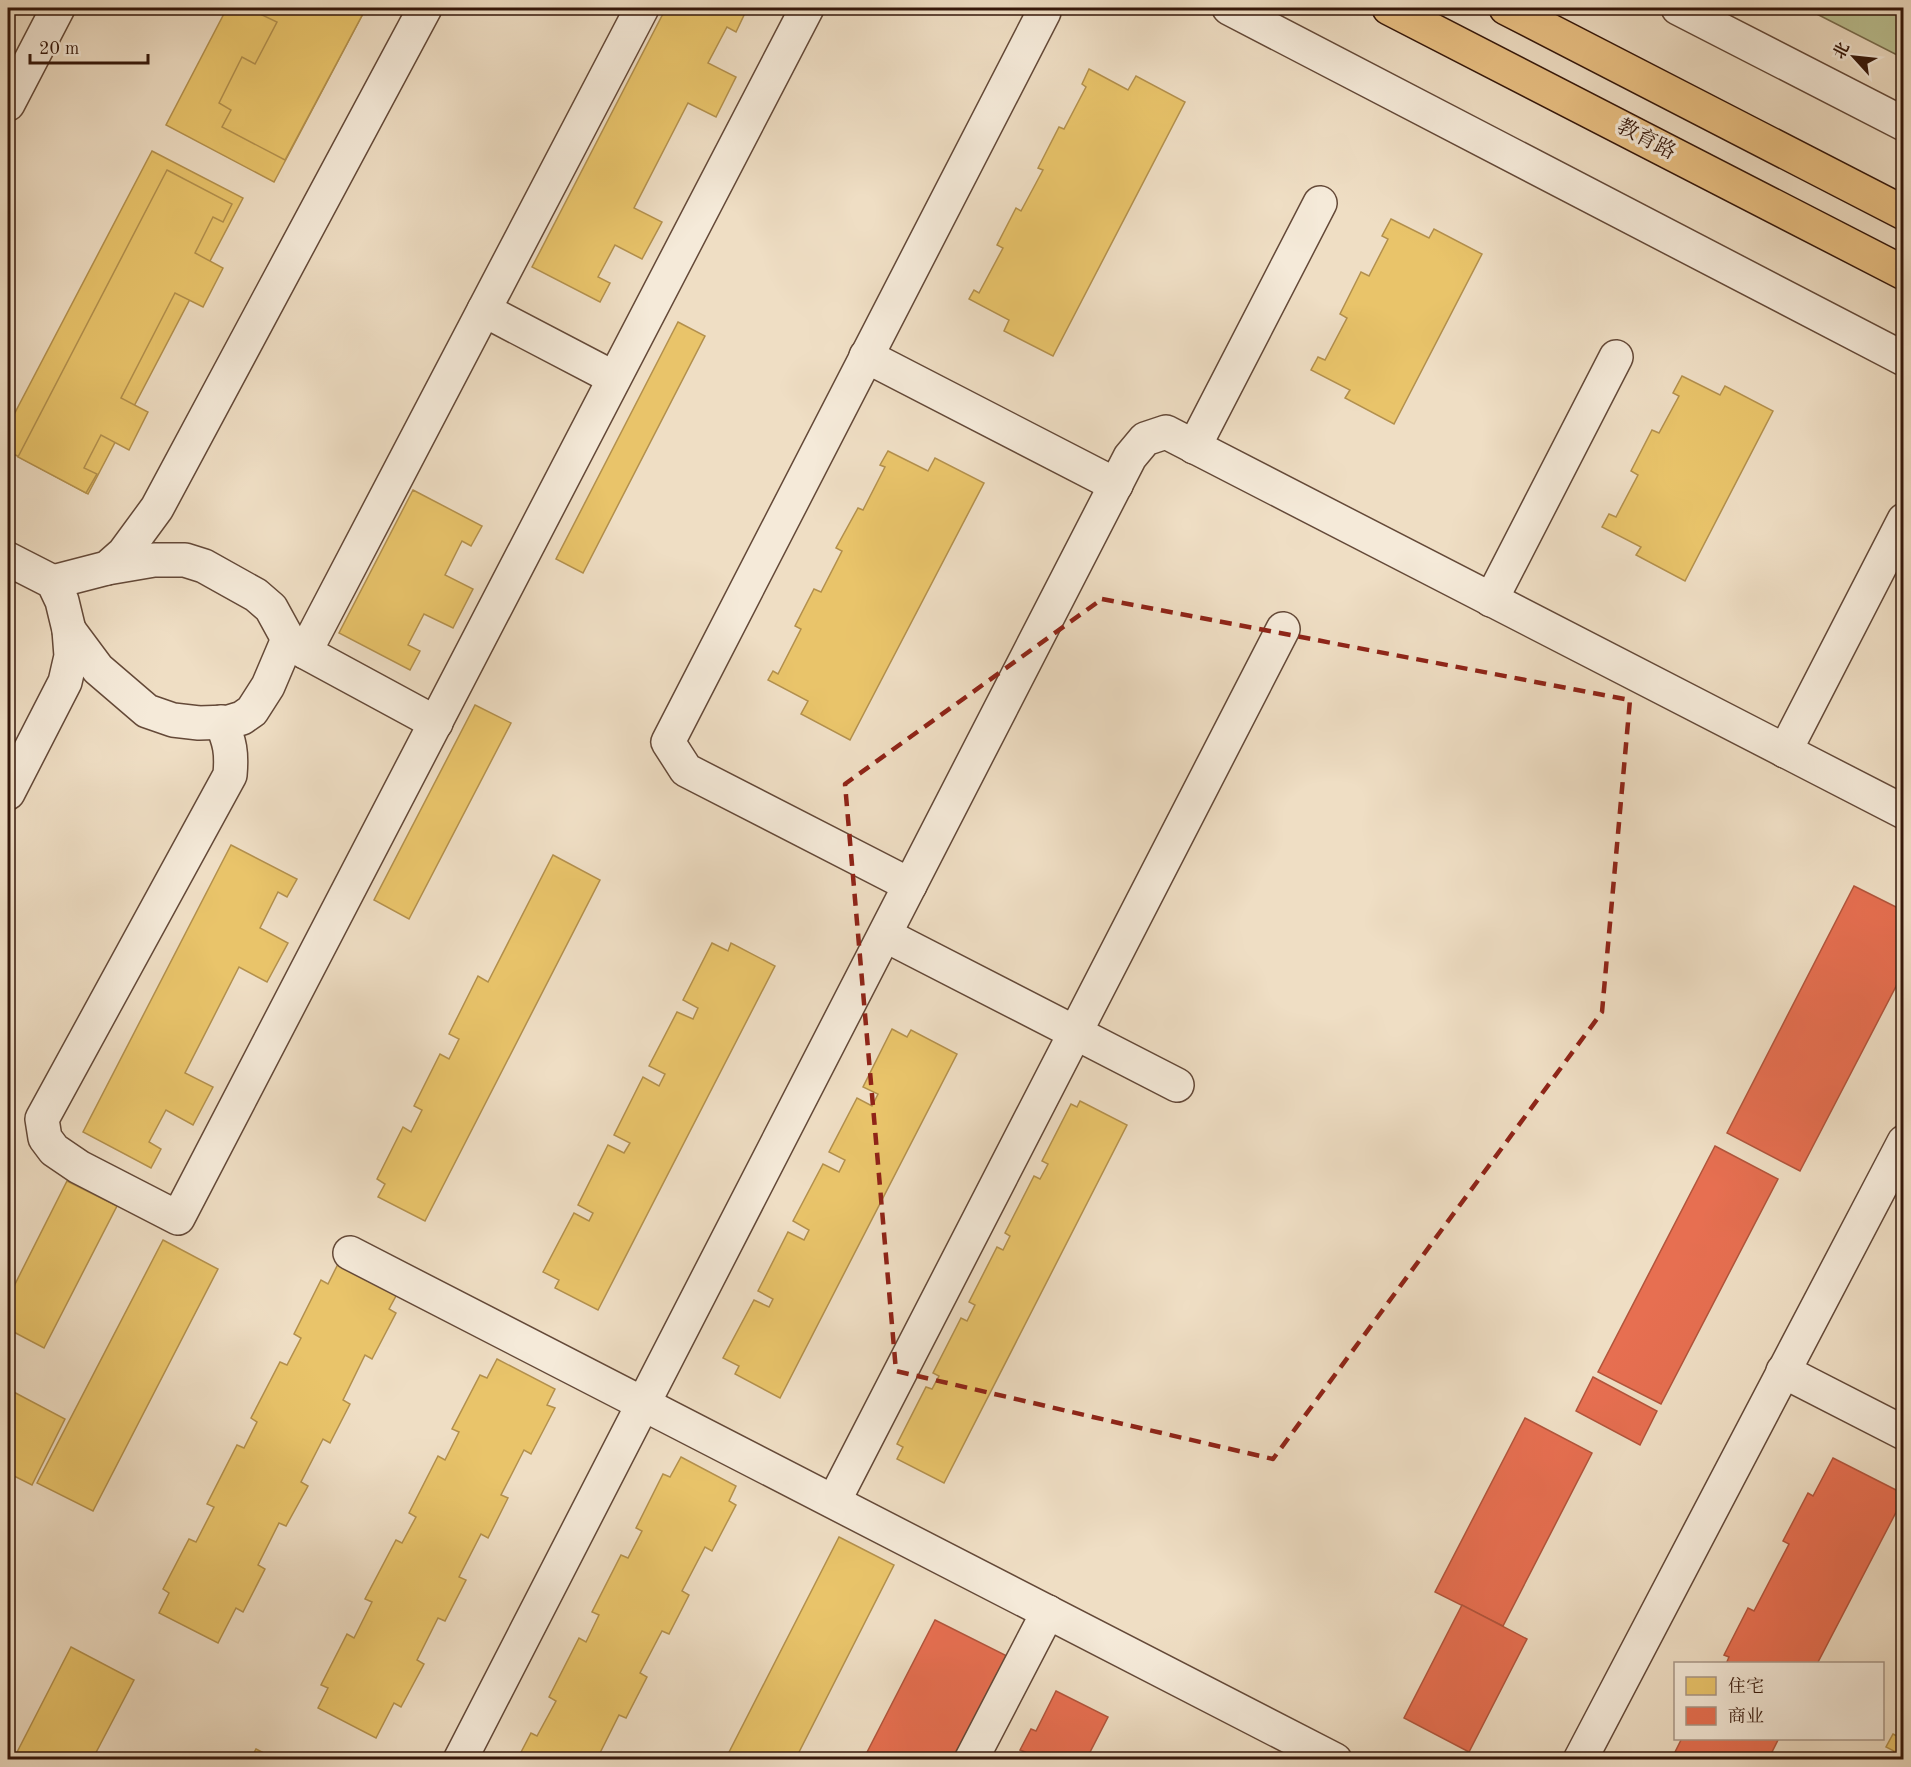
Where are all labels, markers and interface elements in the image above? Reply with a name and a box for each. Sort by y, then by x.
scale bar [30,27,148,65]
north arrow [1824,27,1884,87]
text: 北 [1830,39,1853,62]
text: 20 m [39,40,79,58]
street label: 教育路 [1613,115,1680,164]
legend [1674,1662,1884,1740]
text: 住宅 [1728,1676,1764,1696]
text: 商业 [1728,1706,1764,1726]

